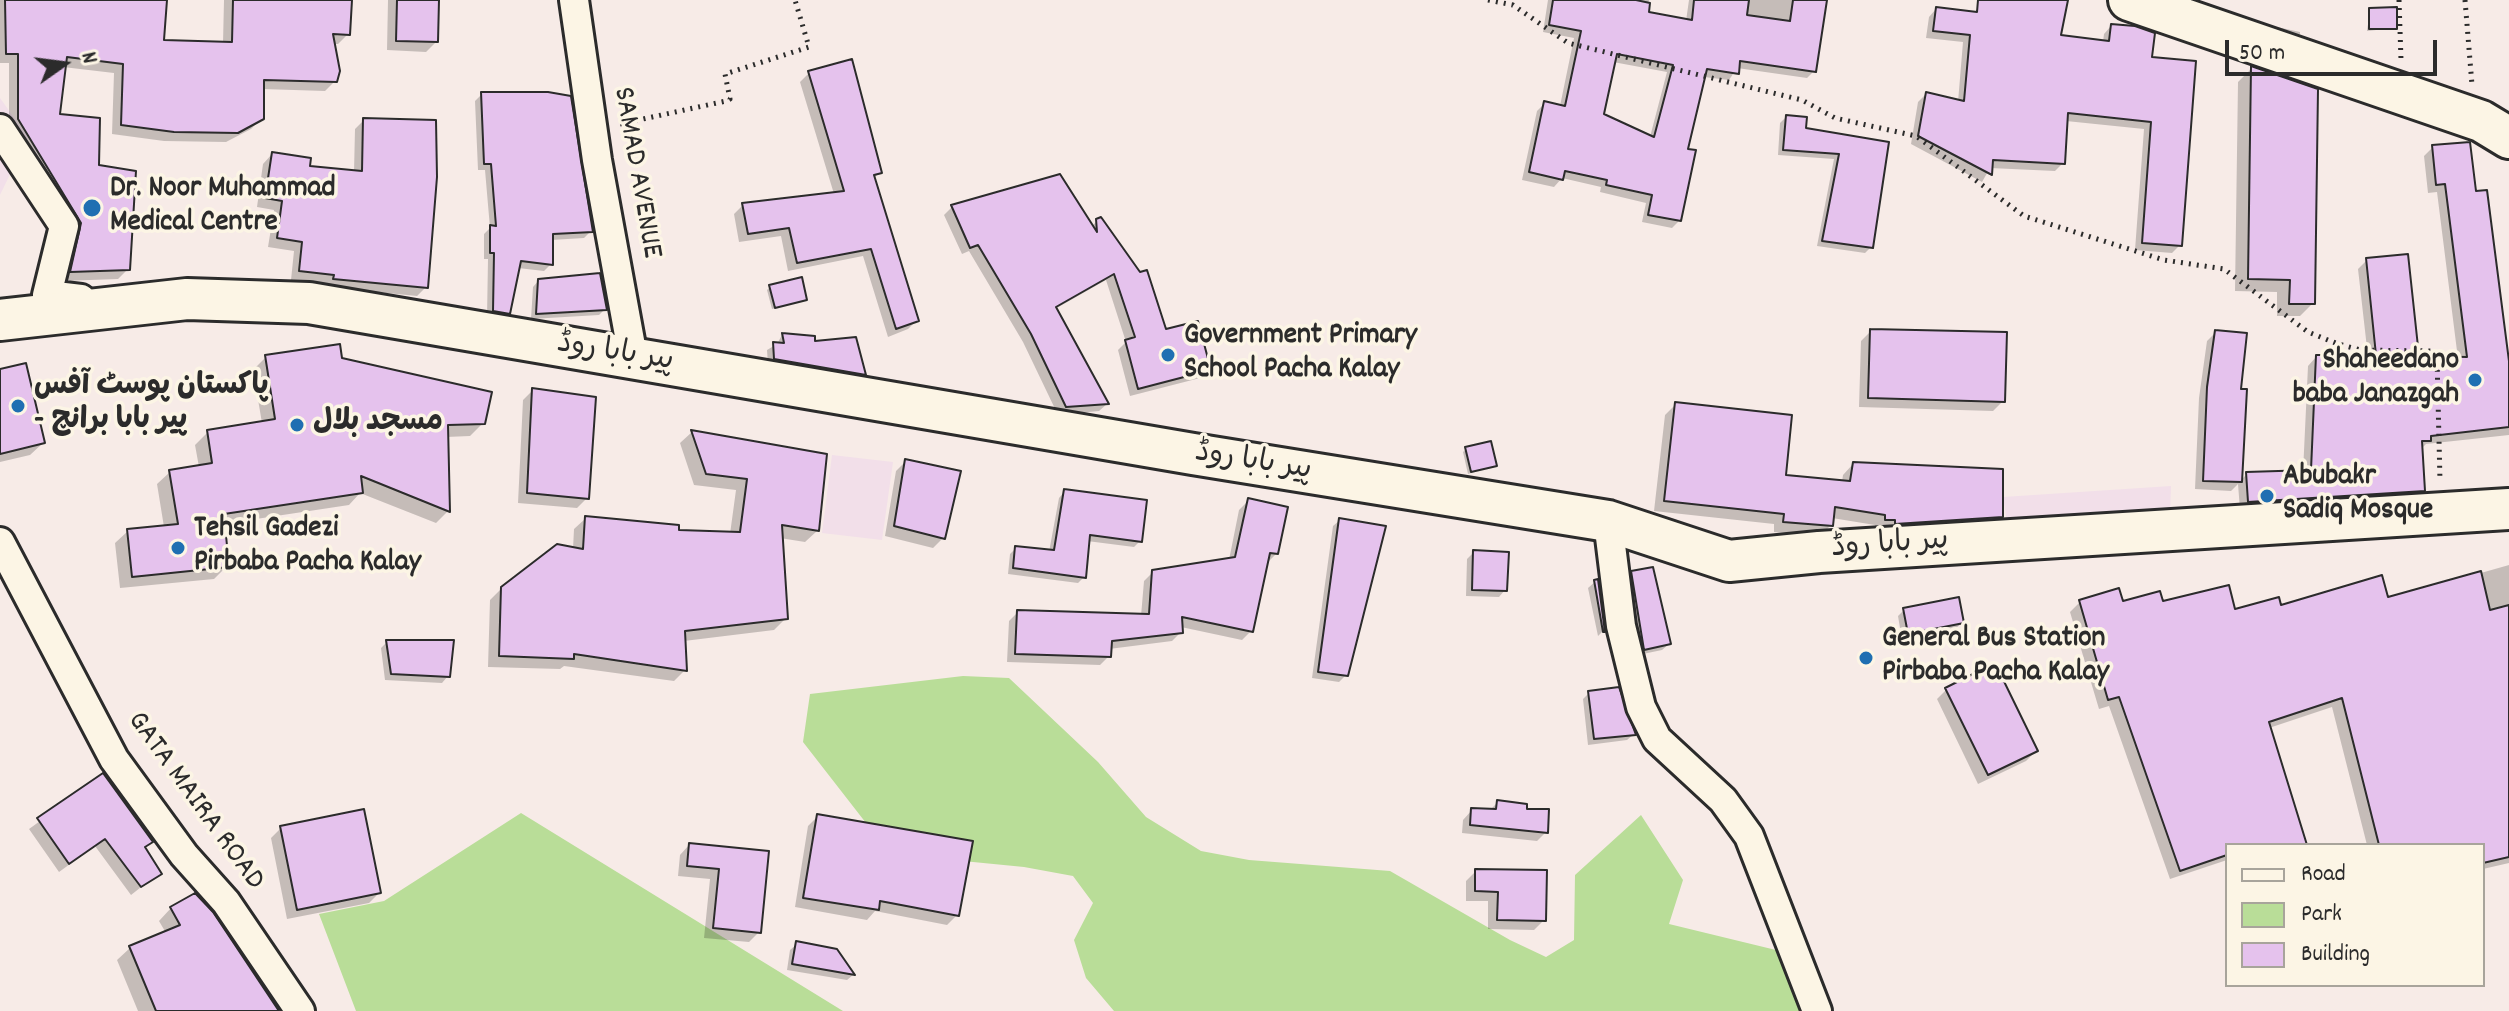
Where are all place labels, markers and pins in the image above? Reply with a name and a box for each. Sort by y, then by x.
place label: Dr. Noor Muhammad Medical Centre [110,173,336,244]
marker: Dr. Noor Muhammad Medical Centre [81,197,103,219]
place label: Government Primary School Pacha Kalay [1184,320,1417,390]
place label: Shaheedano baba Janazgah [2293,345,2459,416]
marker: Government Primary School Pacha Kalay [1159,346,1177,364]
place label: پاکستان پوسٹ آفس - پیر بابا برانچ [34,371,269,442]
marker: Shaheedano baba Janazgah [2466,371,2484,389]
marker: پاکستان پوسٹ آفس - پیر بابا برانچ [9,397,27,415]
place label: مسجد بلال [313,407,443,443]
marker: مسجد بلال [288,416,306,434]
place label: Abubakr Sadiq Mosque [2283,461,2433,532]
marker: Abubakr Sadiq Mosque [2258,487,2276,505]
place label: Tehsil Gadezi Pirbaba Pacha Kalay [194,513,421,584]
marker: Tehsil Gadezi Pirbaba Pacha Kalay [169,539,187,557]
place label: General Bus Station Pirbaba Pacha Kalay [1882,623,2109,694]
marker: General Bus Station Pirbaba Pacha Kalay [1857,649,1875,667]

